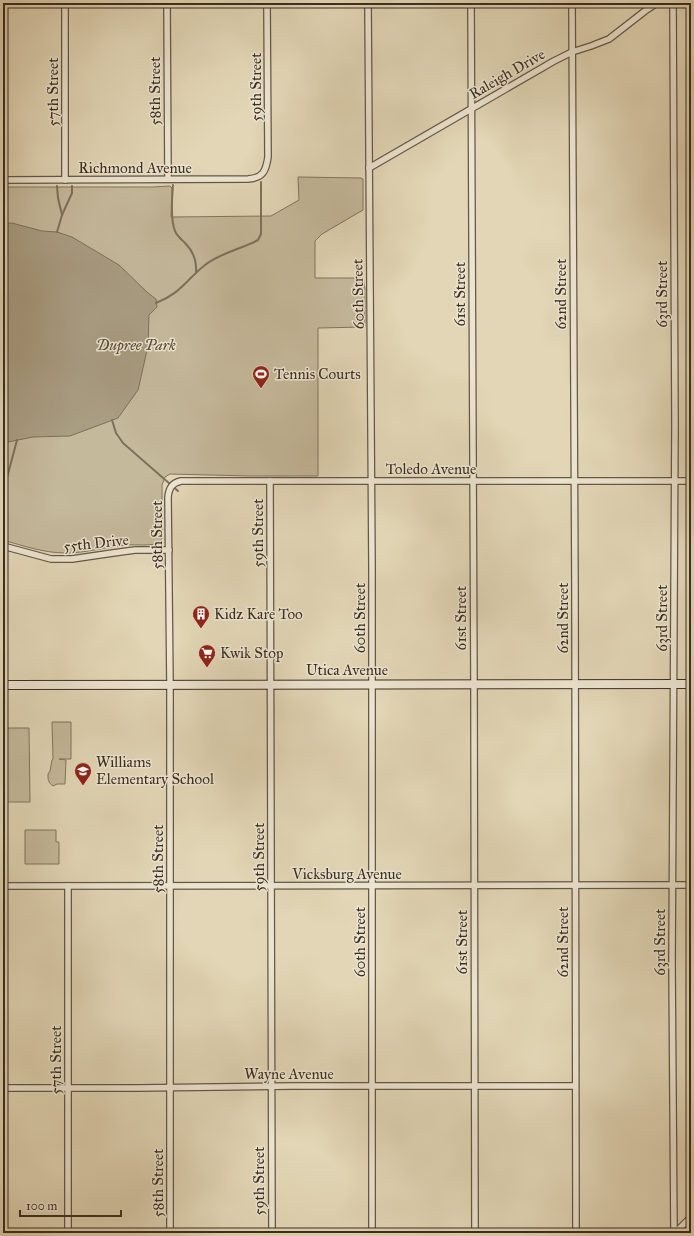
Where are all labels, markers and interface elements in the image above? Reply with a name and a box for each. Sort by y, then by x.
street label: Raleigh Drive [466,45,548,103]
street label: 59th Street [247,52,265,122]
street label: 58th Street [146,56,164,126]
street label: 57th Street [44,57,62,127]
street label: Richmond Avenue [78,159,192,177]
street label: 60th Street [348,258,368,329]
street label: 62nd Street [552,258,570,330]
street label: 63rd Street [653,260,671,328]
street label: 61st Street [451,261,469,326]
park label: Dupree Park [96,336,176,355]
sports icon: Tennis Courts [251,364,271,389]
place label: Tennis Courts [274,365,361,383]
street label: Toledo Avenue [386,460,476,478]
street label: 59th Street [249,498,267,568]
street label: 58th Street [148,500,166,570]
street label: 55th Drive [62,531,130,555]
street label: 60th Street [351,582,369,653]
street label: 62nd Street [554,582,572,654]
street label: 63rd Street [653,584,671,652]
street label: 61st Street [452,585,470,650]
building icon: Kidz Kare Too [191,604,211,629]
place label: Kidz Kare Too [214,605,303,623]
supermarket icon: Kwik Stop [197,643,217,668]
place label: Kwik Stop [220,644,283,662]
street label: Utica Avenue [306,661,388,679]
place label: Williams Elementary School [96,753,215,788]
school or university icon: Williams Elementary School [73,761,93,786]
street label: 59th Street [250,822,268,892]
street label: 58th Street [149,824,167,894]
street label: Vicksburg Avenue [291,865,402,883]
street label: 60th Street [351,906,369,977]
street label: 62nd Street [554,906,572,978]
street label: 63rd Street [651,908,669,976]
street label: 61st Street [453,909,471,974]
street label: 57th Street [47,1025,65,1095]
street label: Wayne Avenue [244,1065,334,1083]
street label: 59th Street [250,1146,268,1216]
street label: 58th Street [149,1148,167,1218]
scale bar [20,1192,121,1218]
text: 100 m [26,1199,57,1213]

